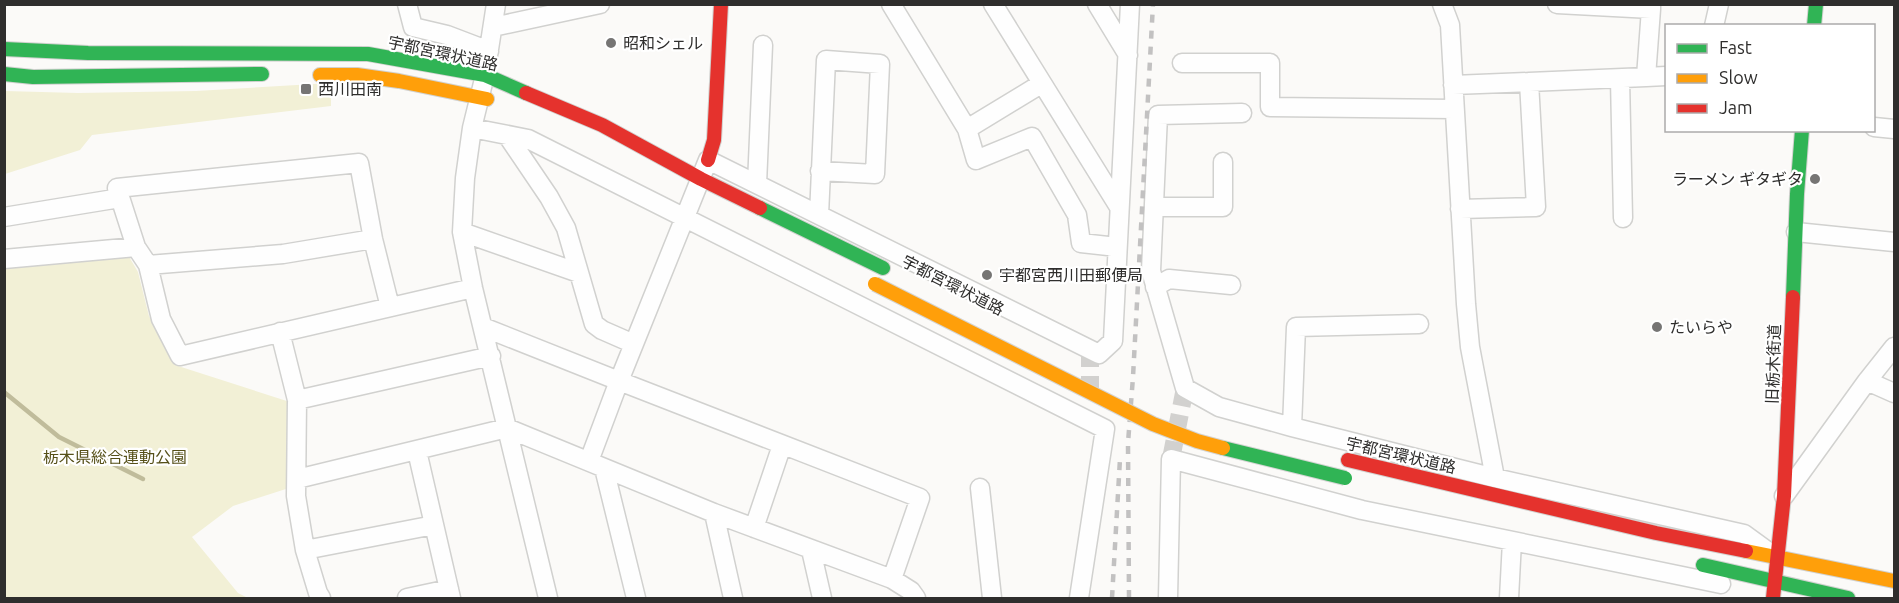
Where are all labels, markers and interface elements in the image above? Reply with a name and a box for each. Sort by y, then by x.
legend [1665,24,1875,132]
street label: 宇都宮環状道路 [386,33,500,73]
place label: 昭和シェル [623,34,703,52]
marker: 昭和シェル [604,36,618,50]
text: Fast [1719,37,1752,57]
text: Slow [1719,67,1758,87]
place label: 西川田南 [318,80,382,98]
marker: 西川田南 [299,82,313,96]
text: Jam [1719,97,1753,117]
place label: ラーメン ギタギタ [1672,170,1803,188]
marker: ラーメン ギタギタ [1808,172,1822,186]
street label: 宇都宮環状道路 [899,252,1007,318]
place label: 宇都宮西川田郵便局 [999,266,1143,284]
marker: 宇都宮西川田郵便局 [980,268,994,282]
place label: たいらや [1669,318,1733,336]
marker: たいらや [1650,320,1664,334]
street label: 旧栃木街道 [1763,324,1783,404]
street label: 宇都宮環状道路 [1344,434,1458,476]
park label: 栃木県総合運動公園 [43,448,187,466]

